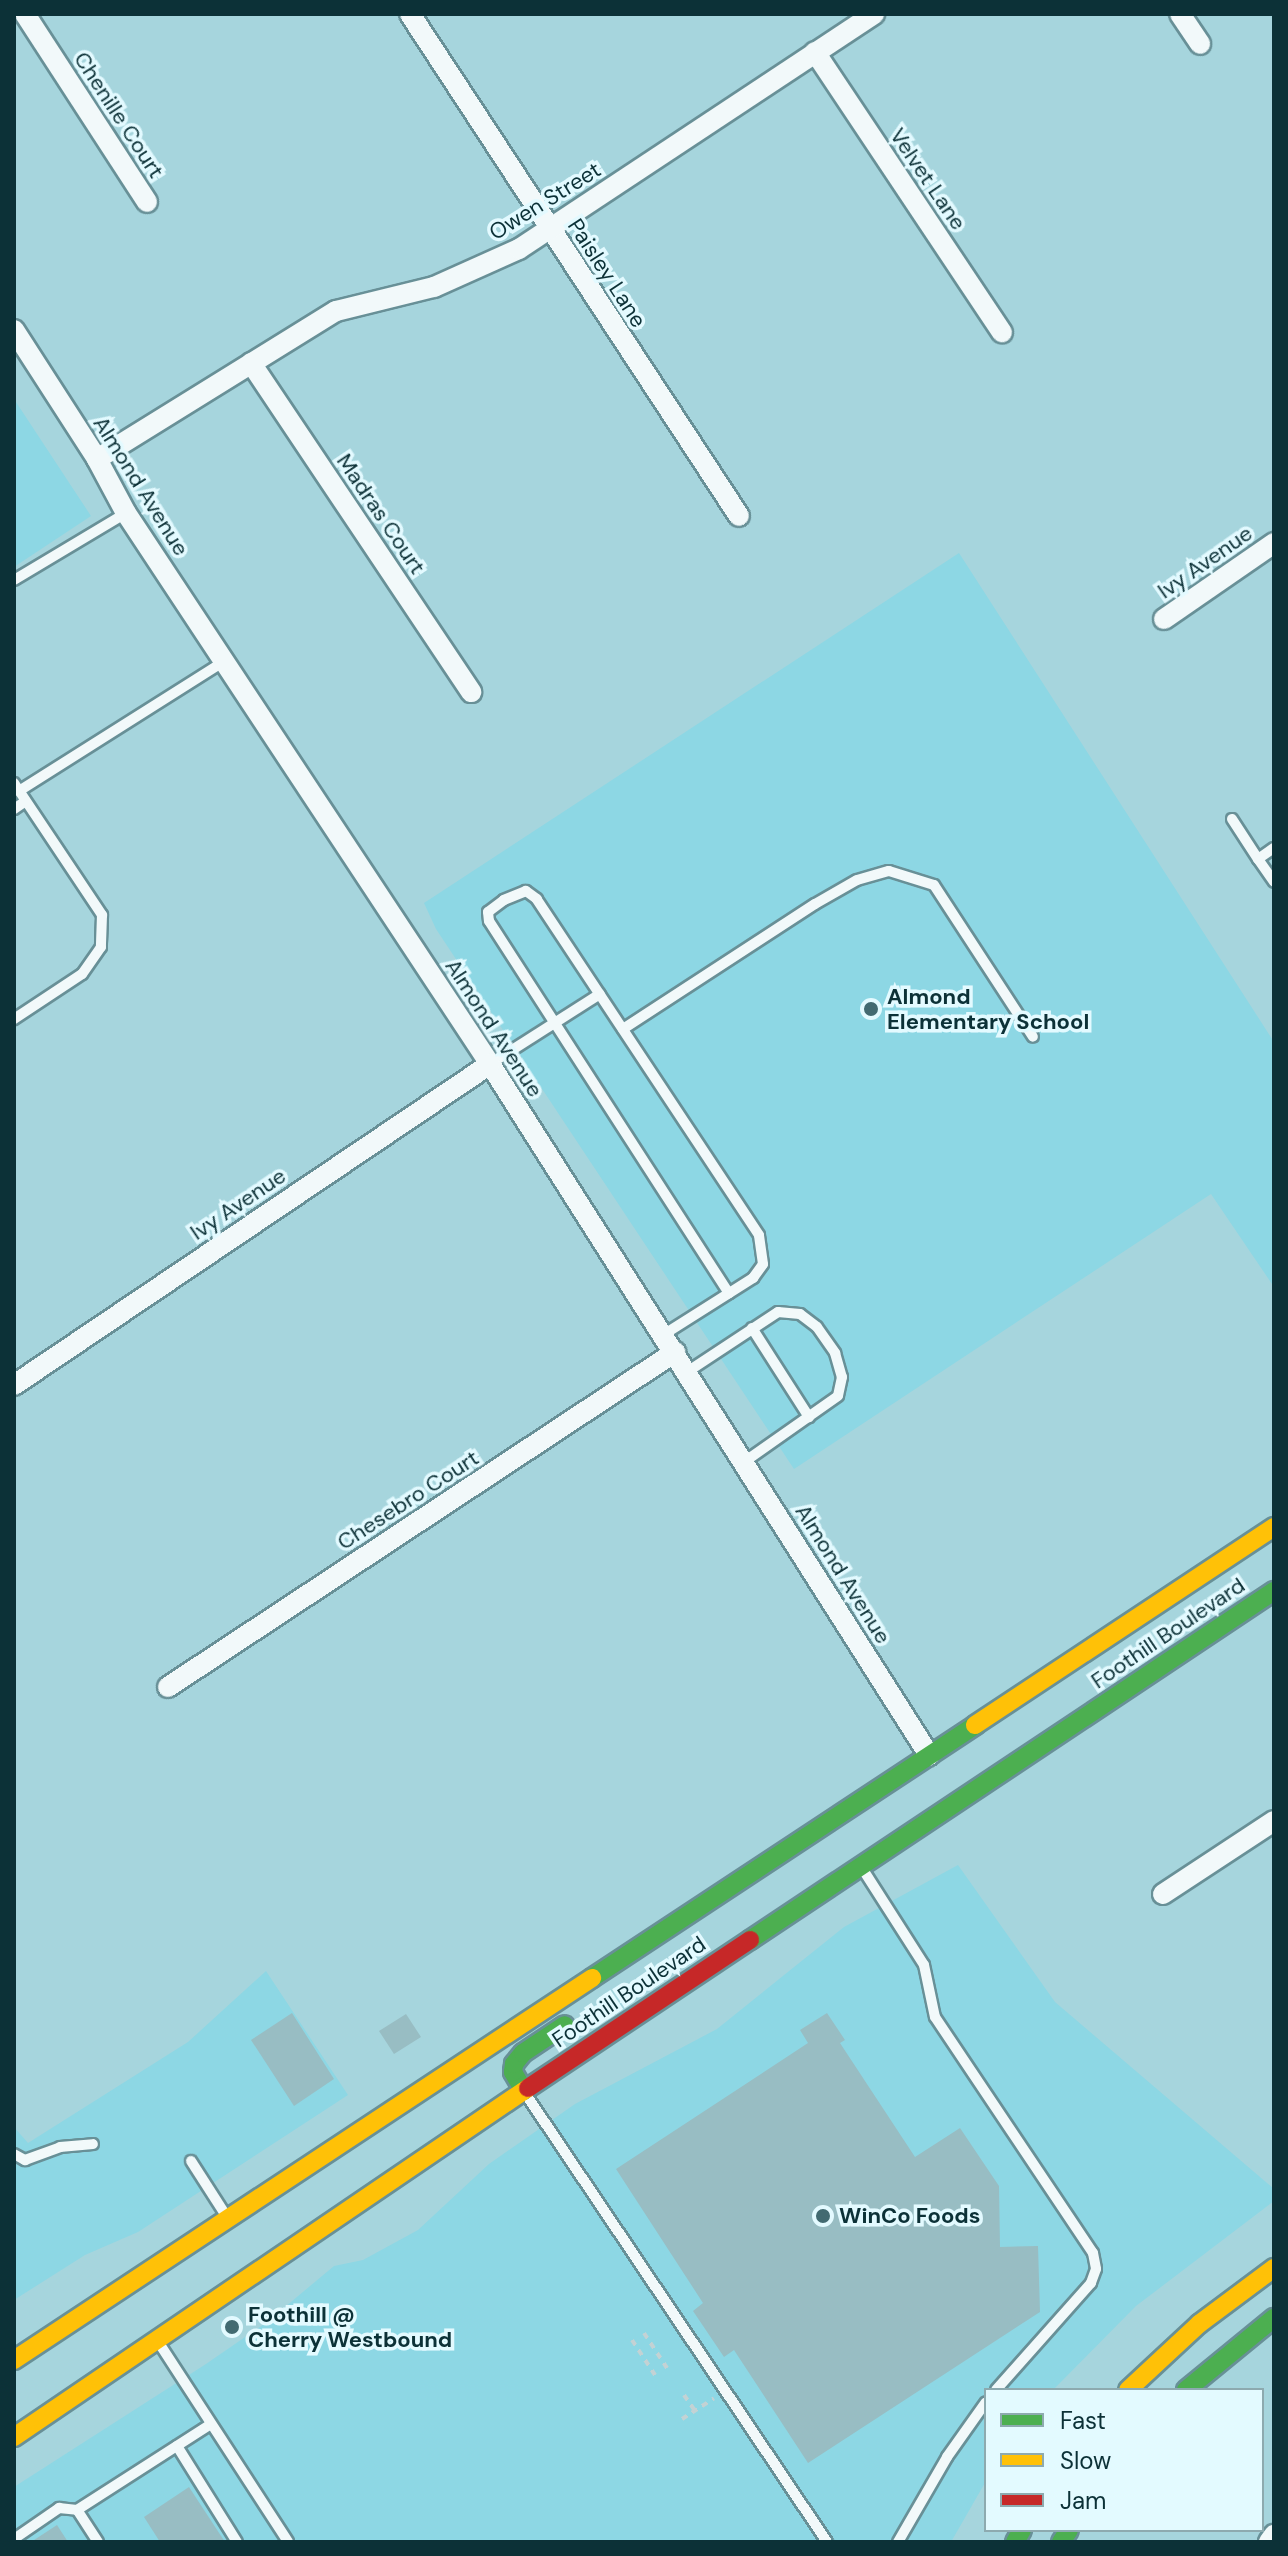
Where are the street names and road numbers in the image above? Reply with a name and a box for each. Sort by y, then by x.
street label: Chenille Court [68,47,170,183]
street label: Velvet Lane [884,123,972,235]
street label: Owen Street [484,156,606,246]
street label: Paisley Lane [562,214,652,332]
street label: Almond Avenue [88,412,194,560]
street label: Madras Court [331,449,431,579]
street label: Ivy Avenue [1153,520,1257,604]
street label: Almond Avenue [440,954,548,1102]
street label: Ivy Avenue [185,1162,291,1246]
street label: Chesebro Court [332,1445,484,1555]
street label: Almond Avenue [790,1500,896,1648]
street label: Foothill Boulevard [1086,1572,1250,1694]
street label: Foothill Boulevard [547,1931,711,2053]

